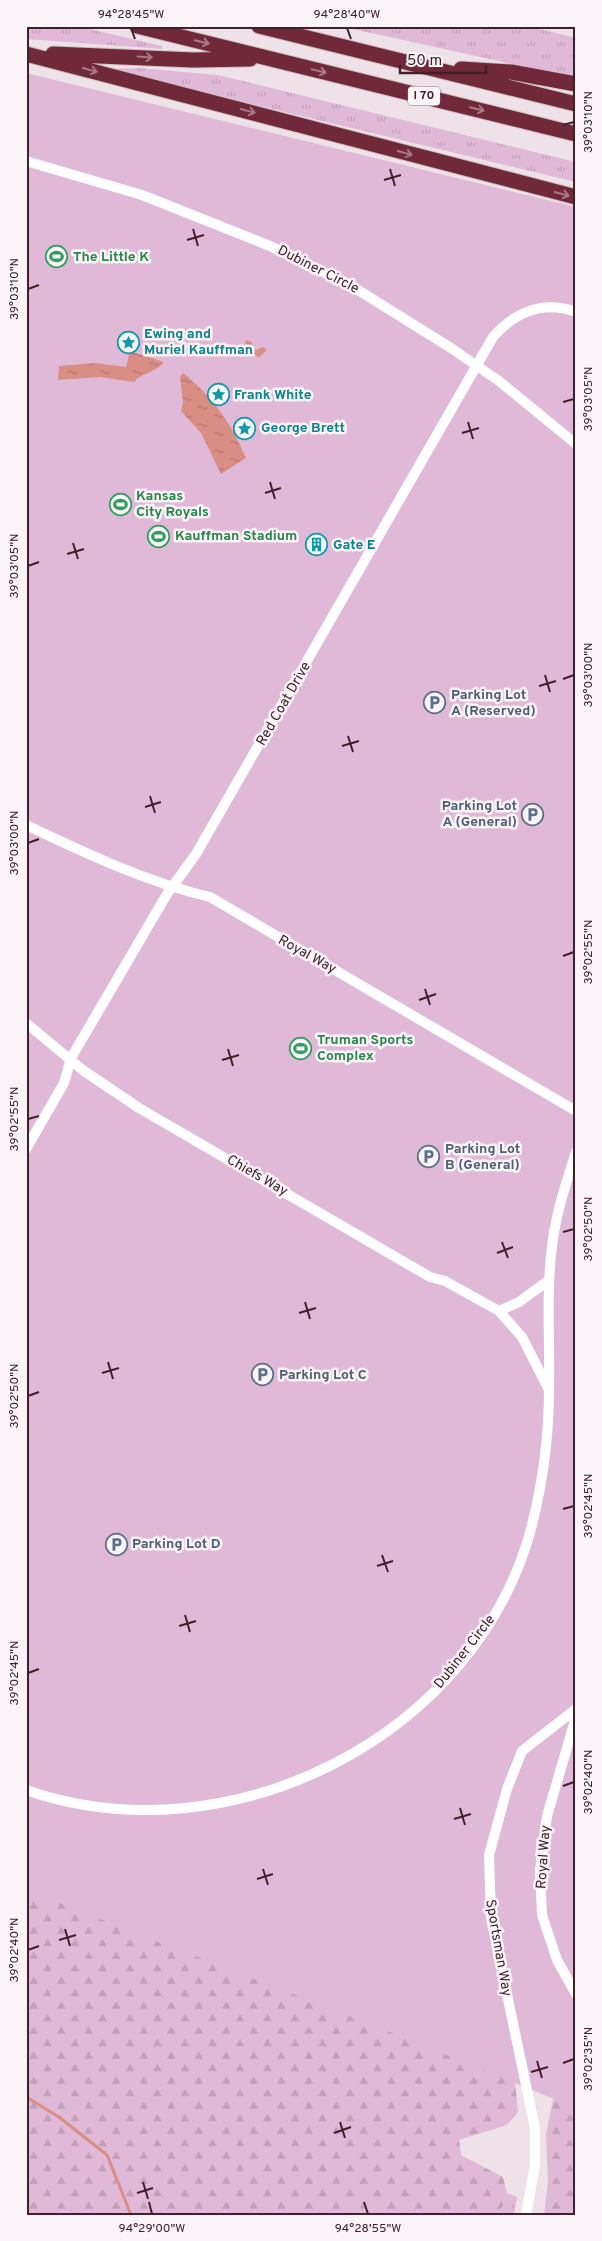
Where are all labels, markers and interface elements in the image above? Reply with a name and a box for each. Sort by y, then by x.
text: 94°28'45"W [98,7,164,23]
text: 94°28'40"W [314,7,380,23]
one-way arrow [193,38,209,47]
scale bar [400,42,486,74]
one-way arrow [137,52,153,62]
text: 50 m [407,52,442,71]
one-way arrow [82,66,98,76]
one-way arrow [311,66,327,76]
road number: I 70 [408,86,440,105]
text: 39°03'10"N [581,91,597,153]
one-way arrow [468,105,484,114]
one-way arrow [239,107,255,117]
one-way arrow [396,148,412,158]
one-way arrow [554,189,570,199]
street label: Dubiner Circle [274,242,362,298]
sports icon: The Little K [45,245,69,269]
place label: The Little K [73,249,149,266]
text: 39°03'10"N [7,258,23,320]
place label: Ewing and Muriel Kauffman [144,326,253,359]
place icon: Ewing and Muriel Kauffman [116,330,140,354]
text: 39°03'05"N [581,366,597,432]
place icon: Frank White [206,383,230,407]
place label: Frank White [234,387,312,404]
place icon: George Brett [233,416,257,440]
place label: George Brett [261,420,345,437]
place label: Kansas City Royals [136,488,209,521]
sports icon: Kansas City Royals [108,492,132,516]
sports icon: Kauffman Stadium [147,524,171,548]
place label: Kauffman Stadium [175,528,297,545]
text: 39°03'05"N [7,533,23,599]
building icon: Gate E [305,533,329,557]
place label: Gate E [333,537,376,554]
text: 39°03'00"N [581,642,597,708]
street label: Red Coat Drive [253,659,315,749]
place label: Parking Lot A (Reserved) [451,687,536,720]
parking icon: Parking Lot A (Reserved) [423,691,447,715]
place label: Parking Lot A (General) [442,798,517,831]
parking icon: Parking Lot A (General) [521,802,545,826]
text: 39°03'00"N [7,810,23,876]
text: 39°02'55"N [581,920,597,984]
street label: Royal Way [275,932,339,978]
place label: Truman Sports Complex [317,1032,413,1065]
sports icon: Truman Sports Complex [289,1036,313,1060]
text: 39°02'55"N [7,1087,23,1151]
place label: Parking Lot B (General) [445,1141,520,1174]
parking icon: Parking Lot B (General) [417,1145,441,1169]
street label: Chiefs Way [223,1152,291,1200]
text: 39°02'50"N [581,1196,597,1262]
text: 39°02'50"N [7,1363,23,1429]
parking icon: Parking Lot C [251,1363,275,1387]
place label: Parking Lot C [279,1367,367,1384]
text: 39°02'45"N [581,1474,597,1538]
parking icon: Parking Lot D [104,1532,128,1556]
place label: Parking Lot D [132,1536,221,1553]
street label: Dubiner Circle [431,1612,499,1692]
text: 39°02'45"N [7,1641,23,1705]
text: 39°02'40"N [581,1749,597,1815]
street label: Royal Way [533,1824,555,1890]
street label: Sportsman Way [481,1898,515,1998]
text: 39°02'40"N [7,1917,23,1983]
text: 39°02'35"N [581,2027,597,2091]
text: 94°29'00"W [119,2221,185,2237]
text: 94°28'55"W [335,2221,401,2237]

